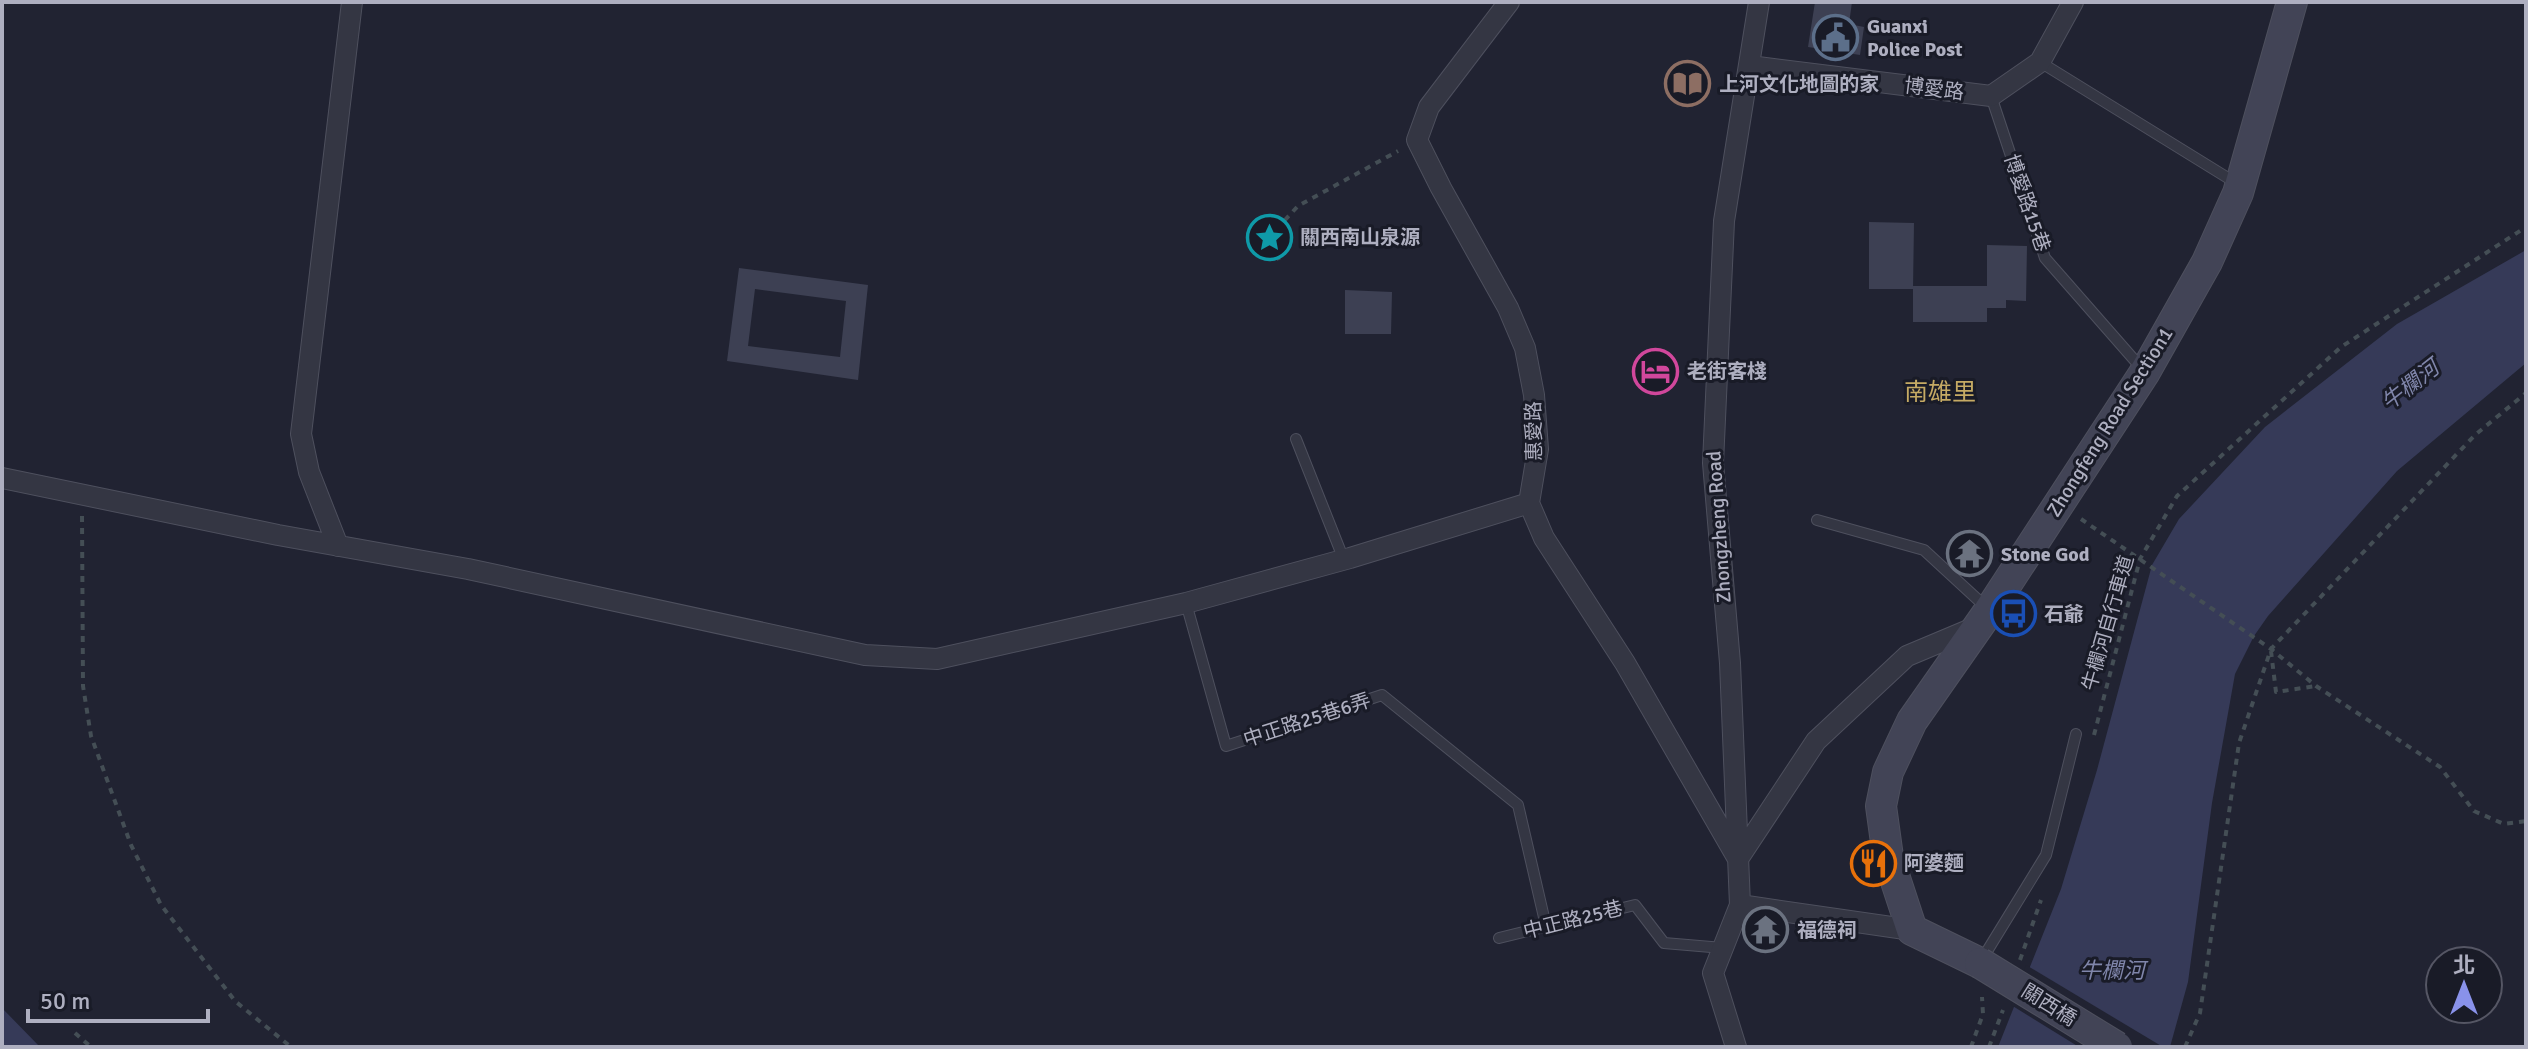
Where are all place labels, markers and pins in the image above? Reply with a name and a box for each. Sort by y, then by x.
public building icon: Guanxi Police Post [1812,13,1860,61]
place label: Guanxi Police Post [1867,14,1963,62]
library icon: 上河文化地圖的家 [1664,60,1712,108]
place label: 上河文化地圖的家 [1719,72,1879,97]
place icon: 關西南山泉源 [1245,213,1293,261]
place label: 關西南山泉源 [1300,225,1420,250]
hotel icon: 老街客棧 [1632,347,1680,395]
place label: 老街客棧 [1687,359,1767,384]
temple icon: Stone God [1946,530,1994,578]
place label: Stone God [2001,542,2090,567]
bus stop icon: 石爺 [1989,590,2037,638]
place label: 石爺 [2044,602,2084,627]
restaurant icon: 阿婆麵 [1849,839,1897,887]
place label: 阿婆麵 [1904,851,1964,876]
temple icon: 福德祠 [1742,906,1790,954]
place label: 福德祠 [1797,918,1857,943]

